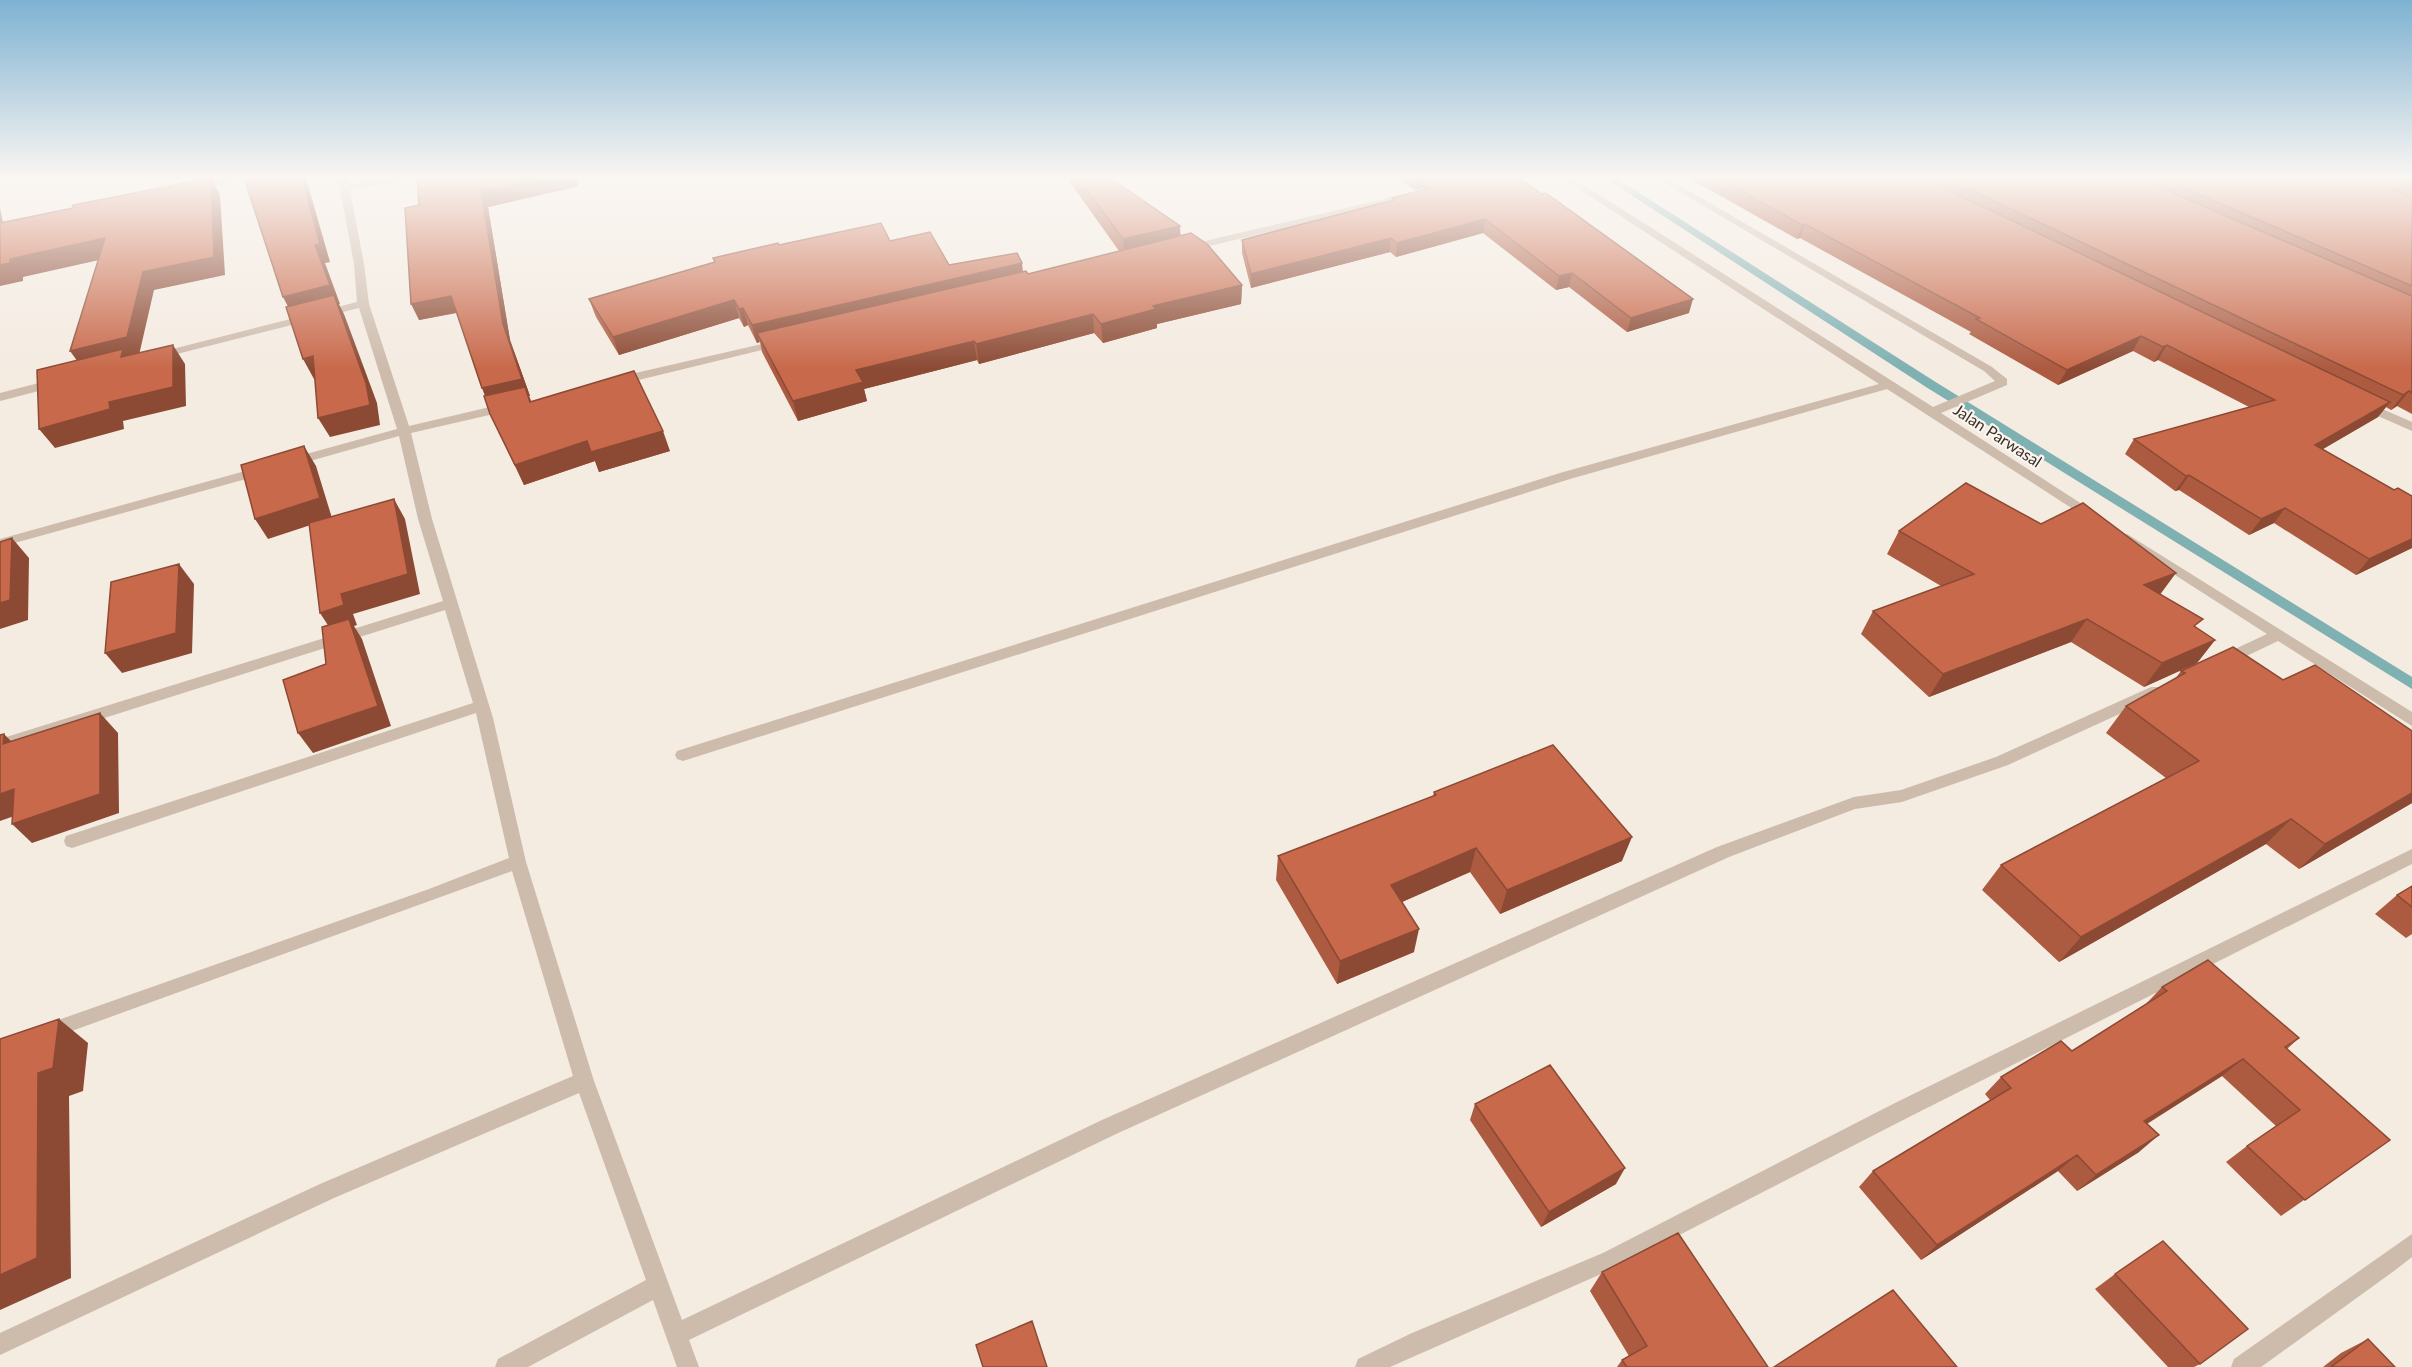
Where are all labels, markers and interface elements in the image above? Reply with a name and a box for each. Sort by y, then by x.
street label: Jalan Parwasal [1950,399,2046,471]

